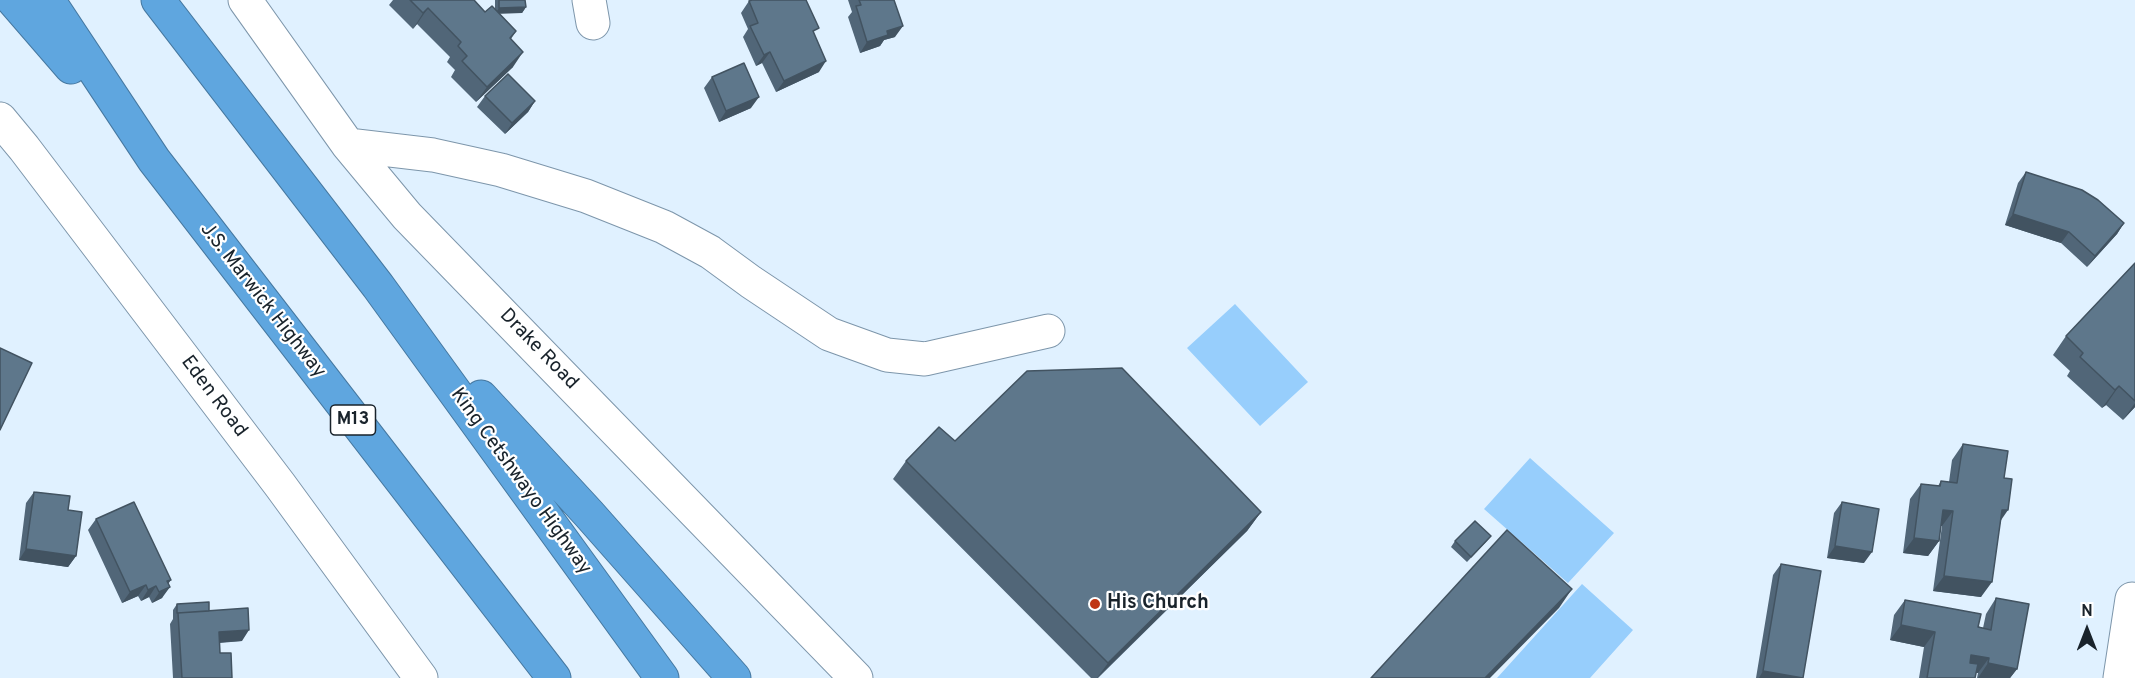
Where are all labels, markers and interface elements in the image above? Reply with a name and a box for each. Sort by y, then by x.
street label: J.S. Marwick Highway [194,219,330,383]
street label: Drake Road [493,304,583,396]
street label: Eden Road [175,352,251,442]
street label: King Cetshwayo Highway [444,384,596,580]
road number: M13 [330,405,376,435]
place label: His Church [1107,592,1209,616]
marker: His Church [1088,597,1102,611]
north arrow [2057,600,2117,660]
text: N [2081,602,2093,622]

